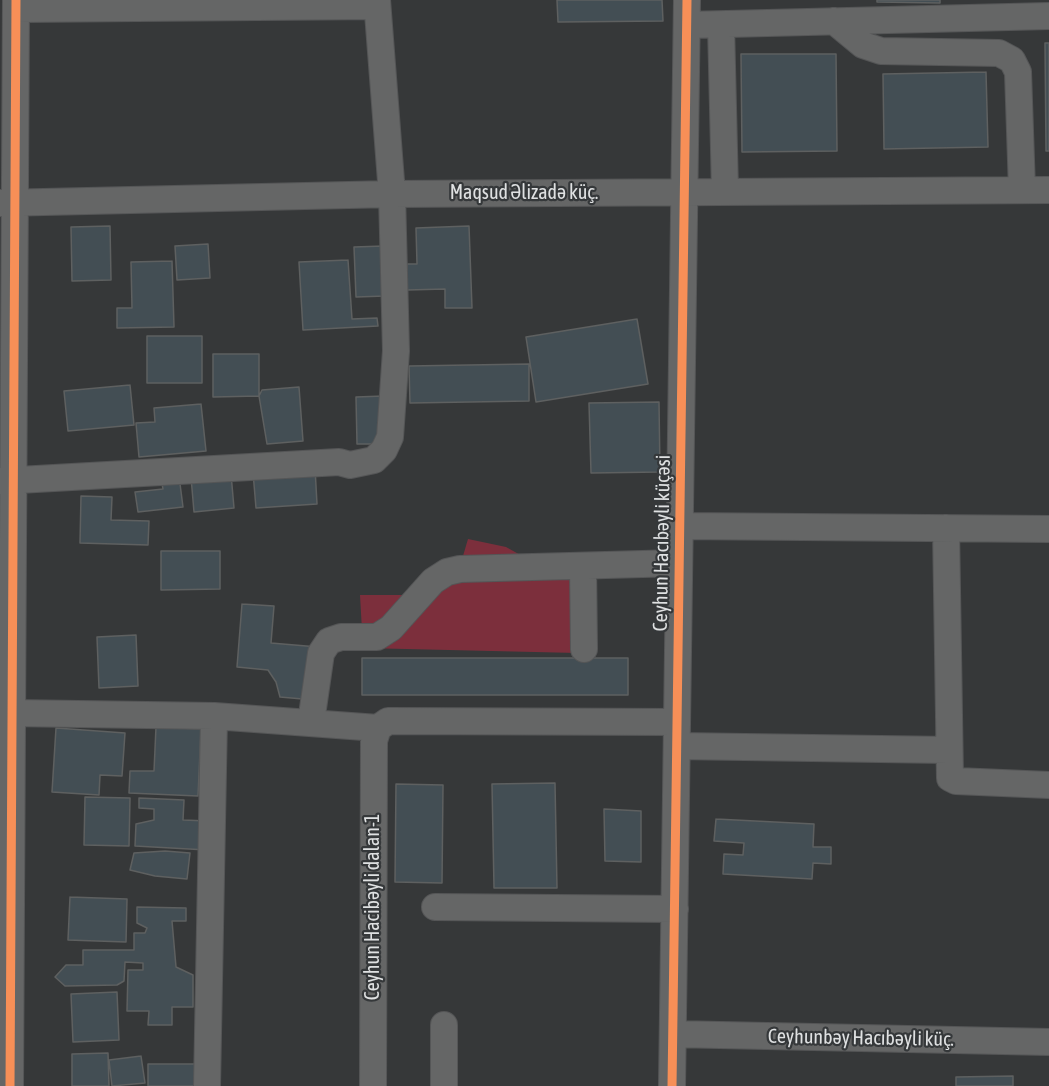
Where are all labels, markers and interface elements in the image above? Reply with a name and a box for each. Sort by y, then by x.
street label: Maqsud Əlizadə küç. [450,181,598,205]
street label: Ceyhun Hacıbəyli küçəsi [648,454,676,632]
street label: Ceyhun Hacibəyli dalan-1 [361,814,385,1000]
street label: Ceyhunbəy Hacıbəyli küç. [768,1024,954,1052]

